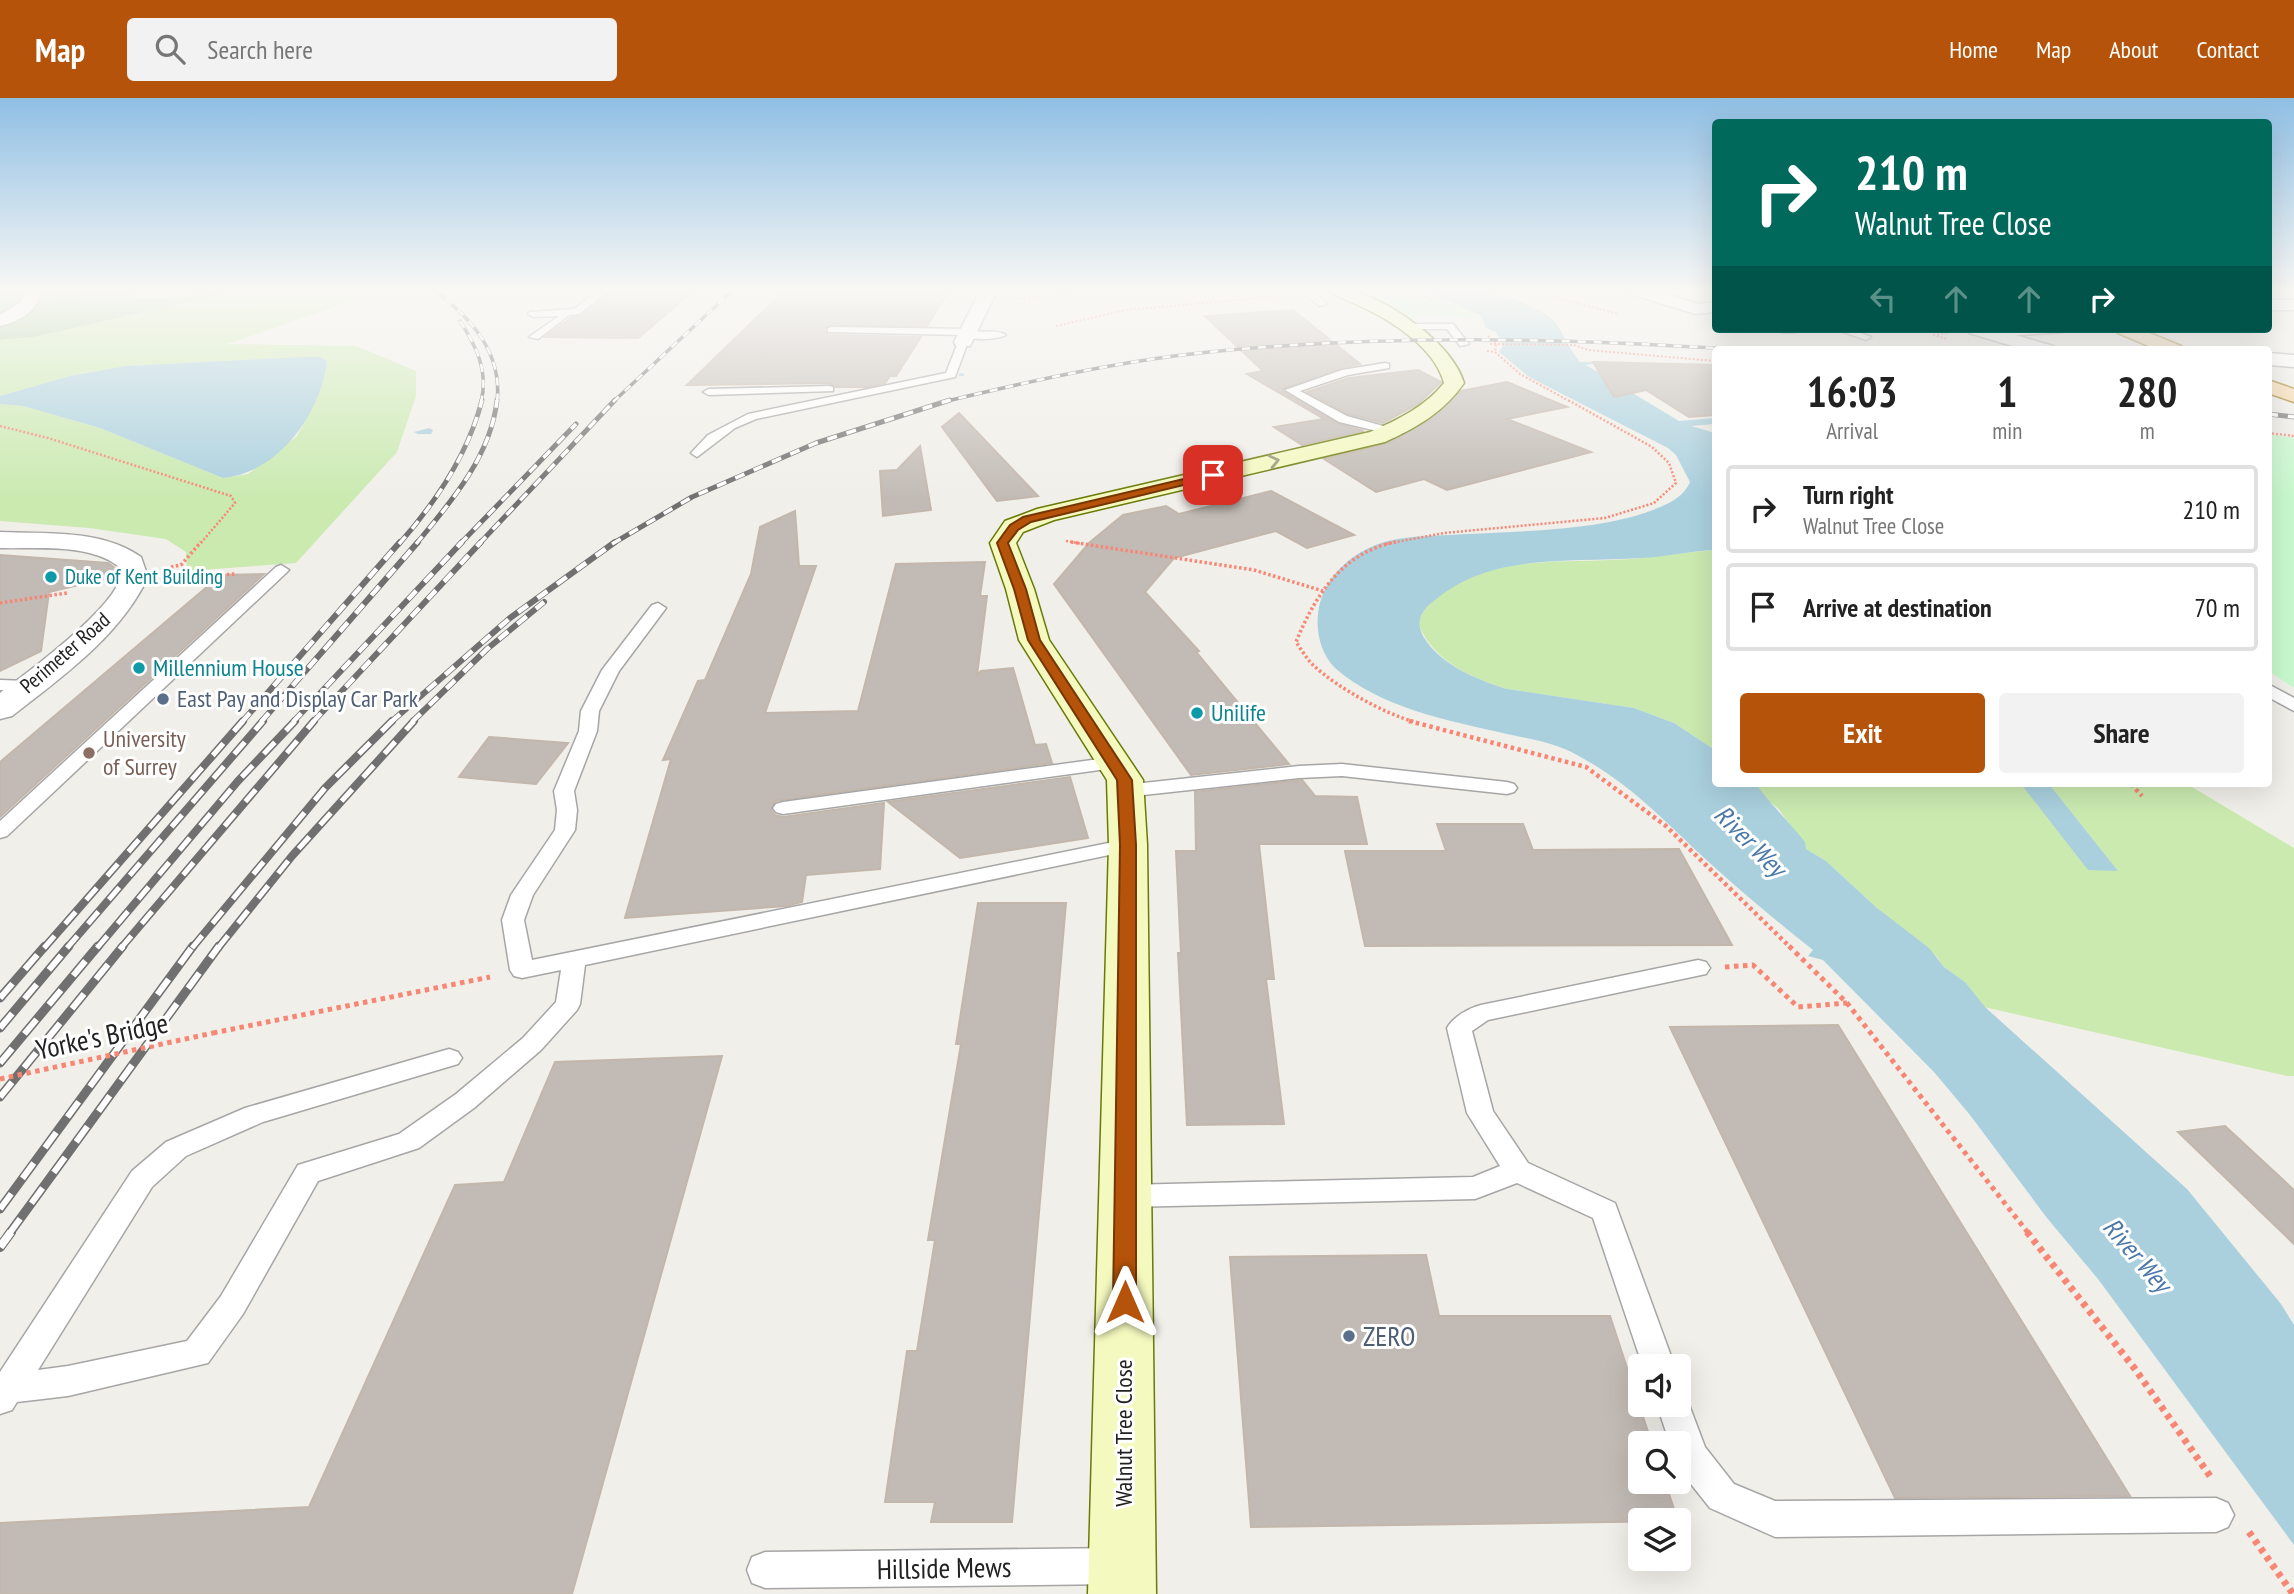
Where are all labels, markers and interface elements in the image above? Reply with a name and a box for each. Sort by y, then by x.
search box [127,18,617,81]
text: Map [35,28,85,71]
icon: search [151,30,189,68]
text: Search here [207,33,313,66]
text: Home [1949,34,1998,65]
text: Map [2036,34,2071,65]
text: About [2109,34,2158,65]
text: Contact [2196,34,2259,65]
text: 210 m [1855,140,1968,204]
icon: right [1740,147,1831,238]
text: Walnut Tree Close [1855,202,2052,244]
icon: left [1864,280,1902,318]
icon: ahead [1937,280,1975,318]
icon: ahead [2010,280,2048,318]
icon: right [2083,280,2121,318]
text: 16:03 [1807,364,1898,419]
text: 1 [1997,364,2017,419]
text: 280 [2117,364,2177,419]
text: Arrival [1826,416,1878,445]
text: min [1992,416,2022,445]
text: m [2140,416,2155,445]
pin [1183,445,1243,505]
one-way arrow [1268,455,1280,469]
icon: arrive [1194,456,1232,494]
text: Turn right [1803,478,1894,511]
icon: right [1744,490,1782,528]
text: 210 m [2182,493,2240,526]
text: Walnut Tree Close [1803,511,1944,540]
place label: Duke of Kent Building [65,563,223,590]
marker: Duke of Kent Building [43,569,59,585]
icon: arrive [1744,588,1782,626]
text: Arrive at destination [1803,591,1992,624]
text: 70 m [2194,591,2240,624]
street label: Perimeter Road [14,606,115,699]
place label: Millennium House [153,652,304,683]
marker: Millennium House [131,660,147,676]
place label: East Pay and Display Car Park [177,683,419,714]
marker: East Pay and Display Car Park [155,691,171,707]
button: Exit [1740,693,1985,773]
button: Share [1999,693,2244,773]
place label: Unilife [1211,697,1266,728]
marker: Unilife [1189,705,1205,721]
place label: University of Surrey [103,723,186,782]
marker: University of Surrey [81,745,97,761]
water label: River Wey [1708,798,1795,886]
street label: Yorke's Bridge [33,1003,171,1068]
water label: River Wey [2096,1211,2181,1301]
position arrow [1088,1265,1162,1339]
place label: ZERO [1363,1317,1415,1354]
marker: ZERO [1341,1328,1357,1344]
map controls [1628,1354,1691,1571]
button: sound [1628,1354,1691,1417]
street label: Walnut Tree Close [1108,1359,1139,1507]
button: search [1628,1431,1691,1494]
button: layers [1628,1508,1691,1571]
street label: Hillside Mews [876,1548,1012,1587]

